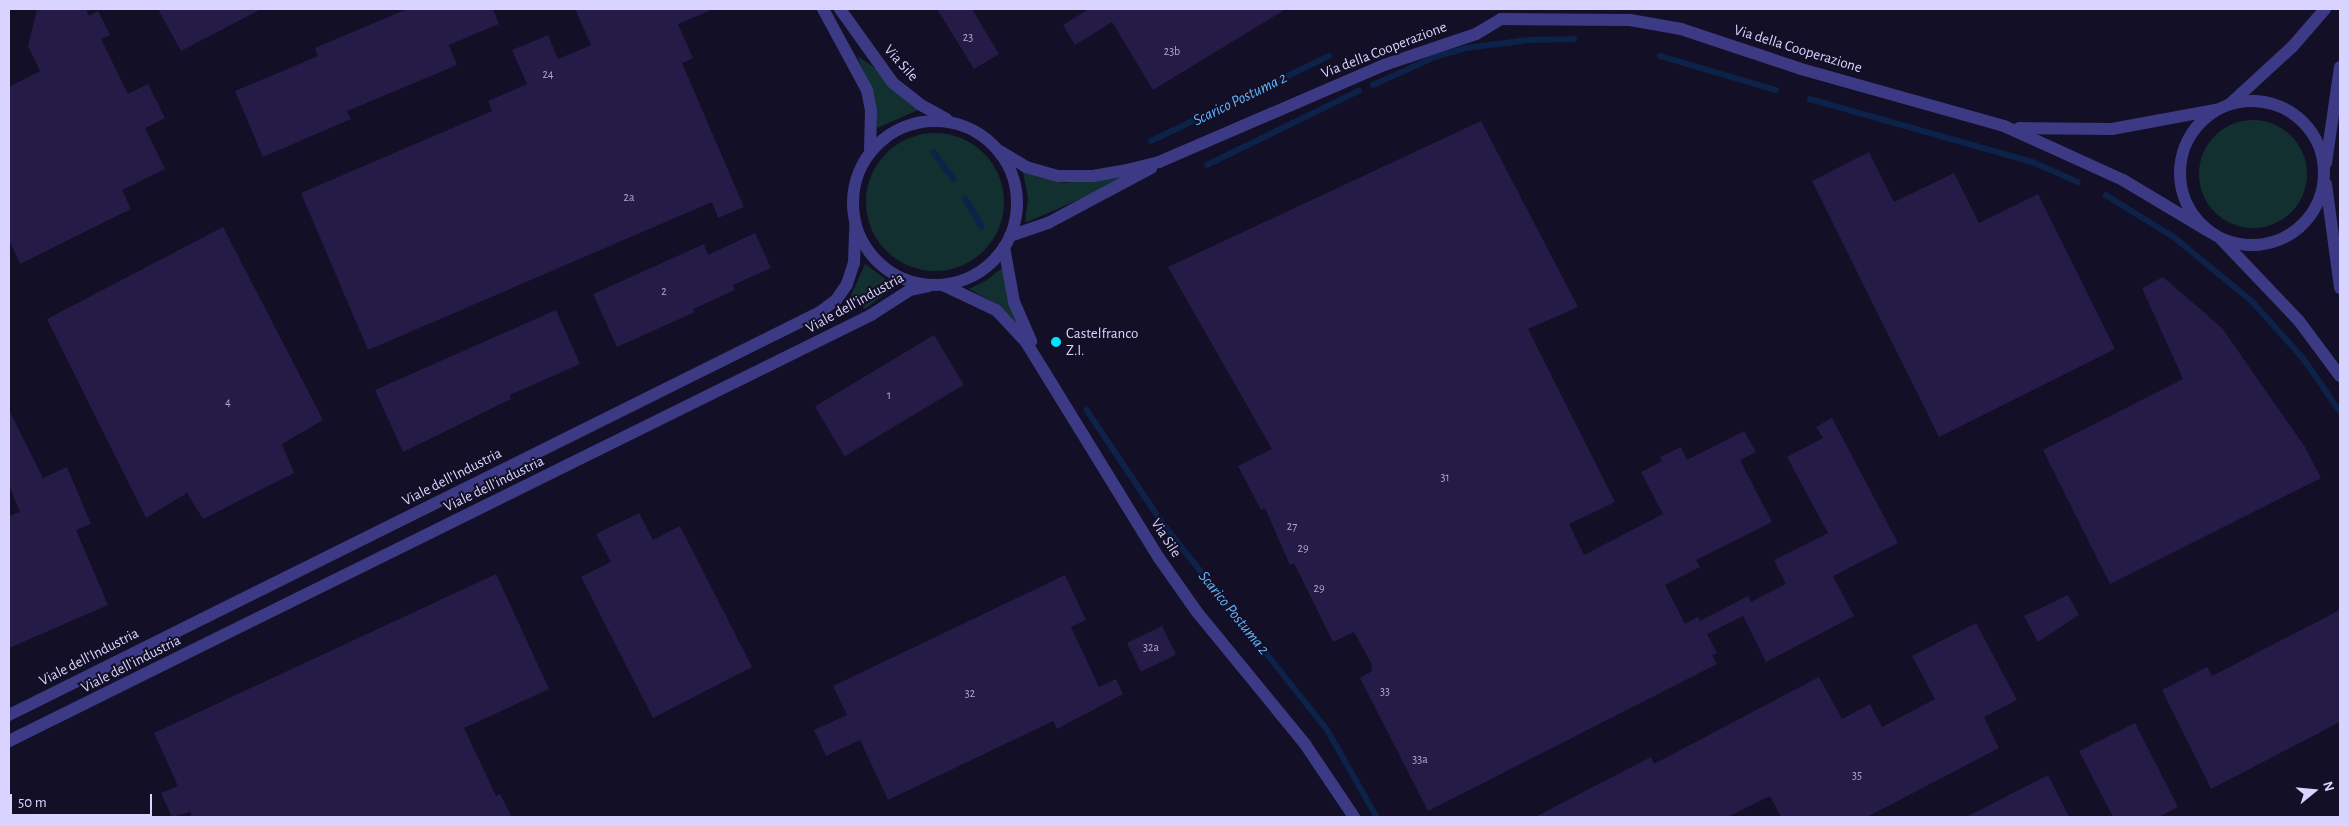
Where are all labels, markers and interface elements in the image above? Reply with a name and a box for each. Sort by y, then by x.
street label: Via della Cooperazione [1319,18,1449,82]
street label: Via della Cooperazione [1732,21,1864,77]
house number: 23 [963,31,973,45]
street label: Via Sile [880,41,922,85]
house number: 23b [1164,45,1180,59]
house number: 24 [542,68,554,82]
water label: Scarico Postuma 2 [1190,68,1290,130]
house number: 2a [623,191,635,205]
street label: Viale dell'industria [803,269,907,337]
house number: 2 [661,285,667,299]
place label: Castelfranco Z.I. [1066,324,1138,359]
marker: Castelfranco Z.I. [1050,336,1062,348]
house number: 1 [887,389,891,403]
house number: 4 [225,396,231,410]
street label: Viale dell'Industria [399,444,505,510]
street label: Viale dell'industria [441,452,547,516]
house number: 31 [1440,471,1450,485]
street label: Via Sile [1147,515,1185,561]
house number: 27 [1287,520,1297,534]
house number: 29 [1297,542,1309,556]
water label: Scarico Postuma 2 [1194,567,1274,659]
house number: 29 [1313,582,1325,596]
street label: Viale dell'Industria [36,624,142,690]
street label: Viale dell'industria [78,631,184,697]
house number: 32a [1143,641,1159,655]
house number: 33 [1380,685,1390,699]
house number: 32 [965,687,975,701]
house number: 33a [1412,753,1428,767]
north arrow [2289,766,2339,816]
house number: 35 [1852,769,1862,783]
text: N [2320,780,2336,793]
scale bar [12,784,155,816]
text: 50 m [18,795,47,810]

